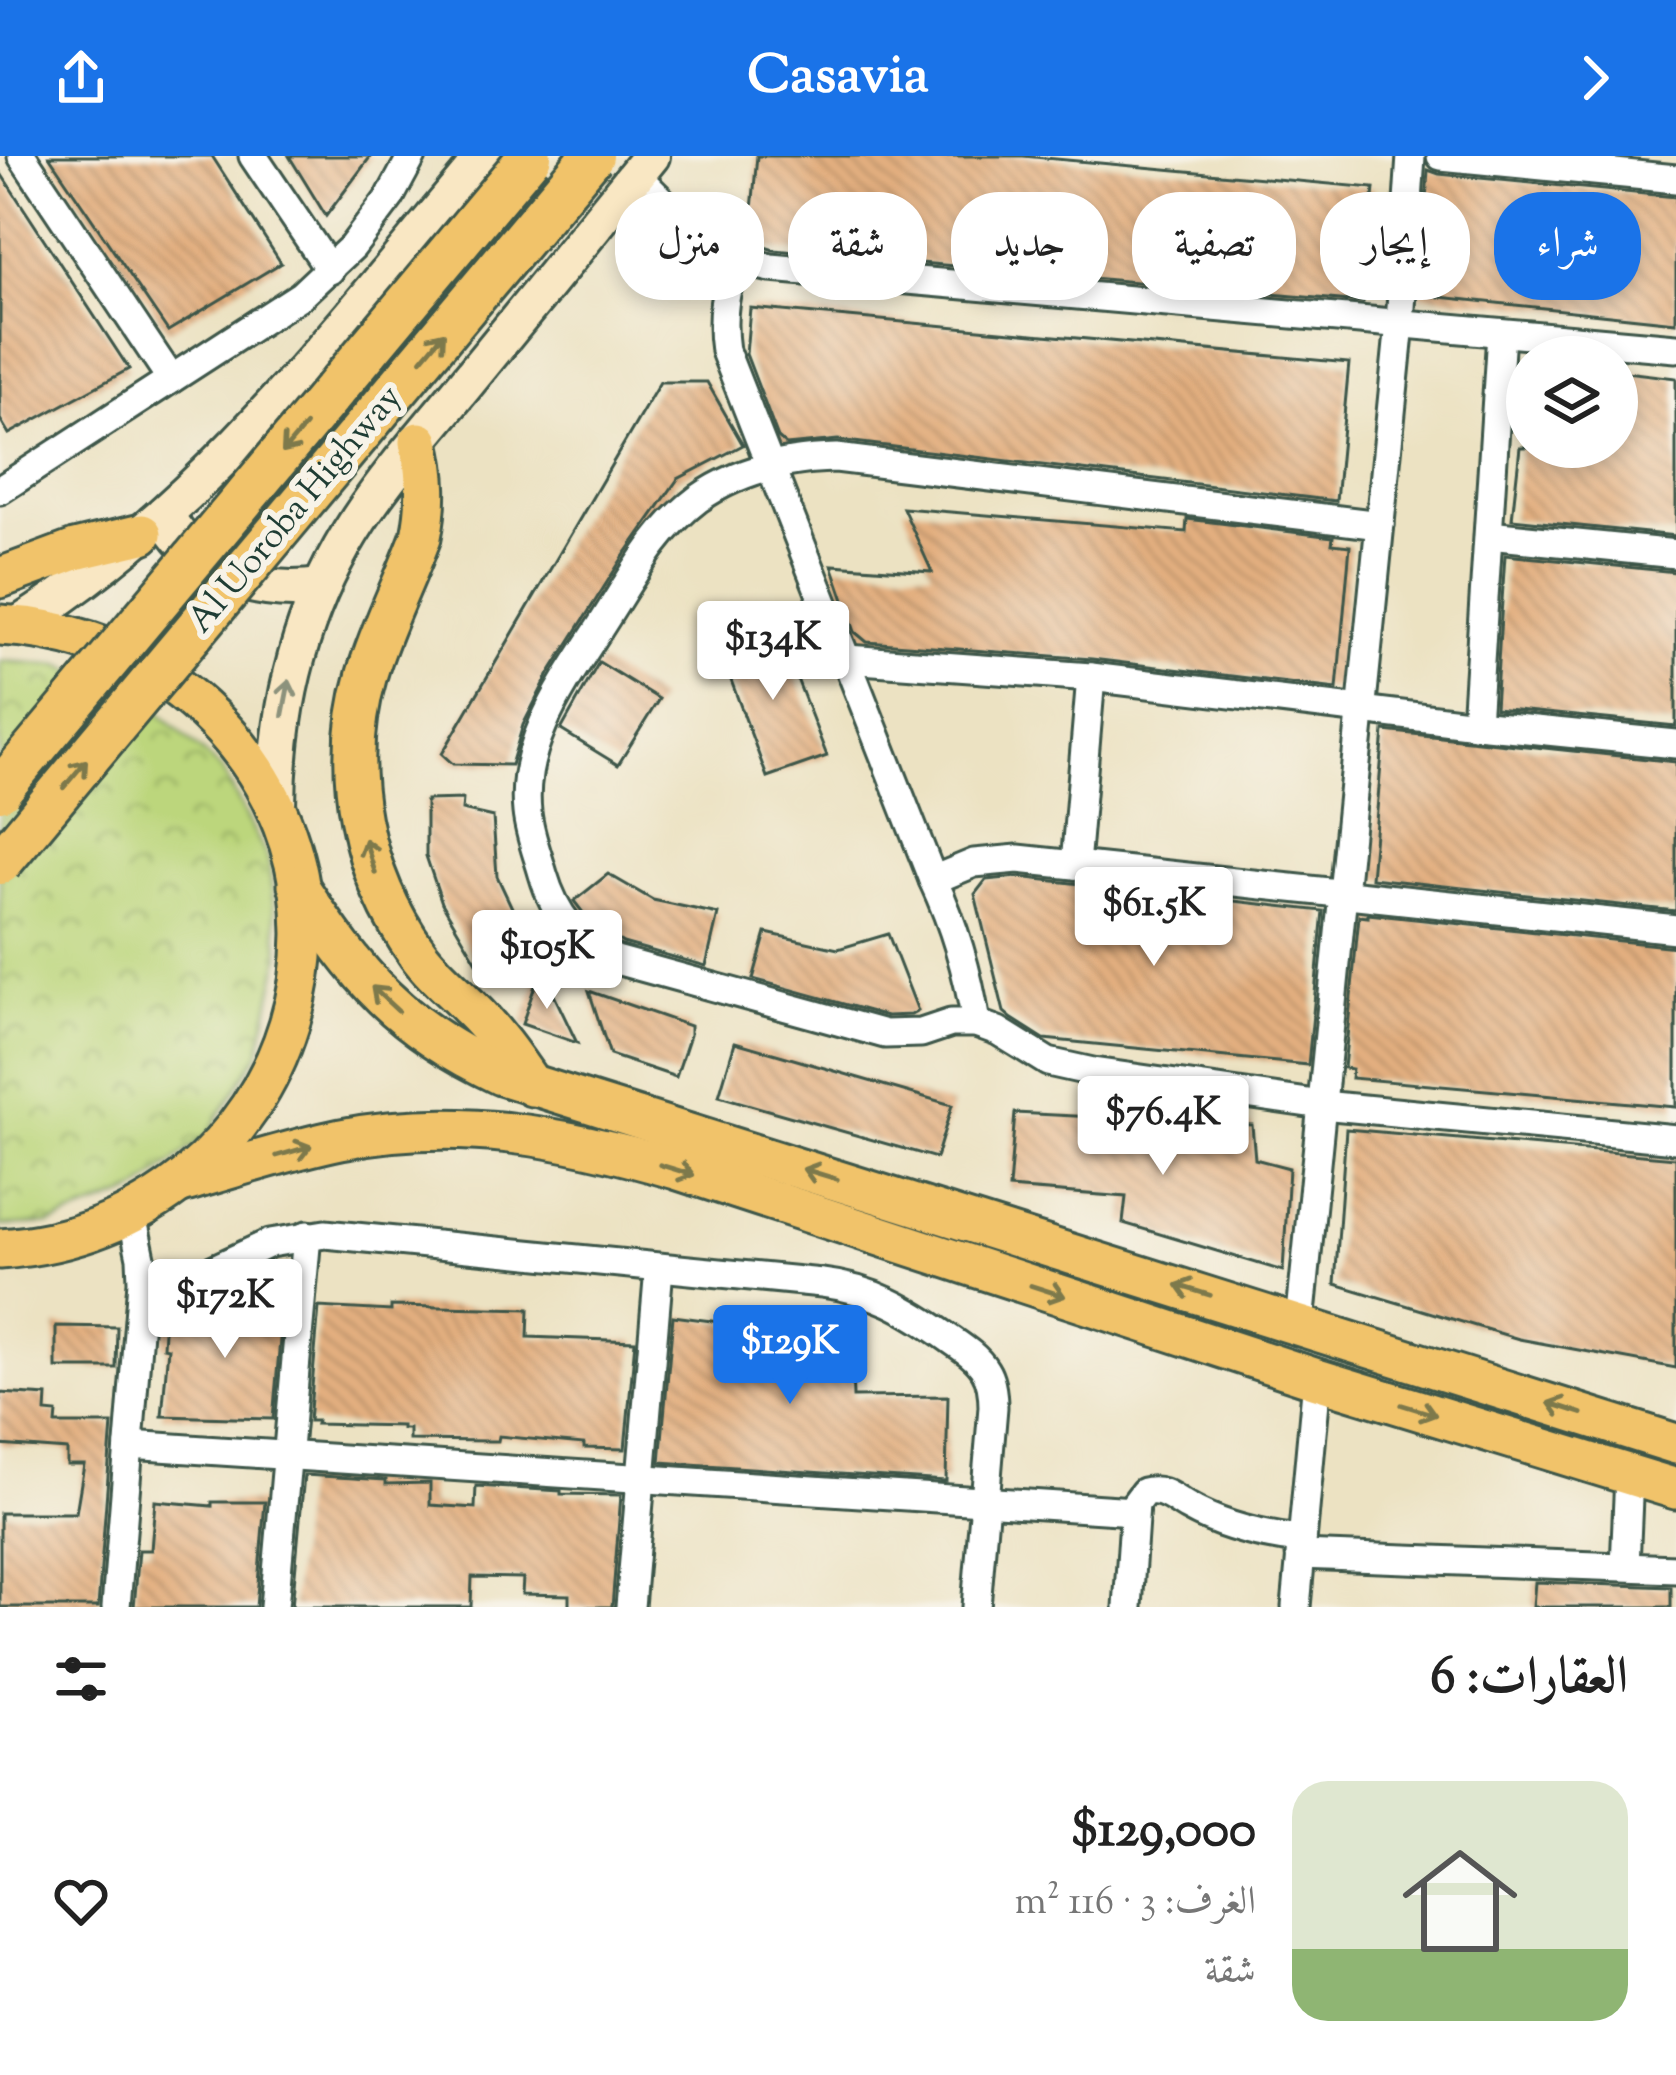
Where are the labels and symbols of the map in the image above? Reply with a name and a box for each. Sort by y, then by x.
one-way arrow [419,331,447,362]
street label: Al Uoroba Highway [176,374,416,645]
one-way arrow [280,423,308,454]
pin: $134K [689,601,857,703]
one-way arrow [276,679,298,718]
one-way arrow [61,759,89,790]
one-way arrow [358,838,380,876]
pin: $61.5K [1056,867,1252,969]
pin: $105K [463,910,631,1012]
one-way arrow [371,985,400,1013]
pin: $76.4K [1065,1076,1261,1178]
one-way arrow [274,1138,312,1160]
one-way arrow [657,1160,695,1182]
one-way arrow [802,1162,840,1184]
pin: $172K [141,1259,309,1361]
one-way arrow [1175,1278,1213,1300]
one-way arrow [1028,1281,1066,1303]
pin: $129K [706,1305,874,1407]
one-way arrow [1547,1396,1585,1418]
one-way arrow [1399,1400,1437,1422]

